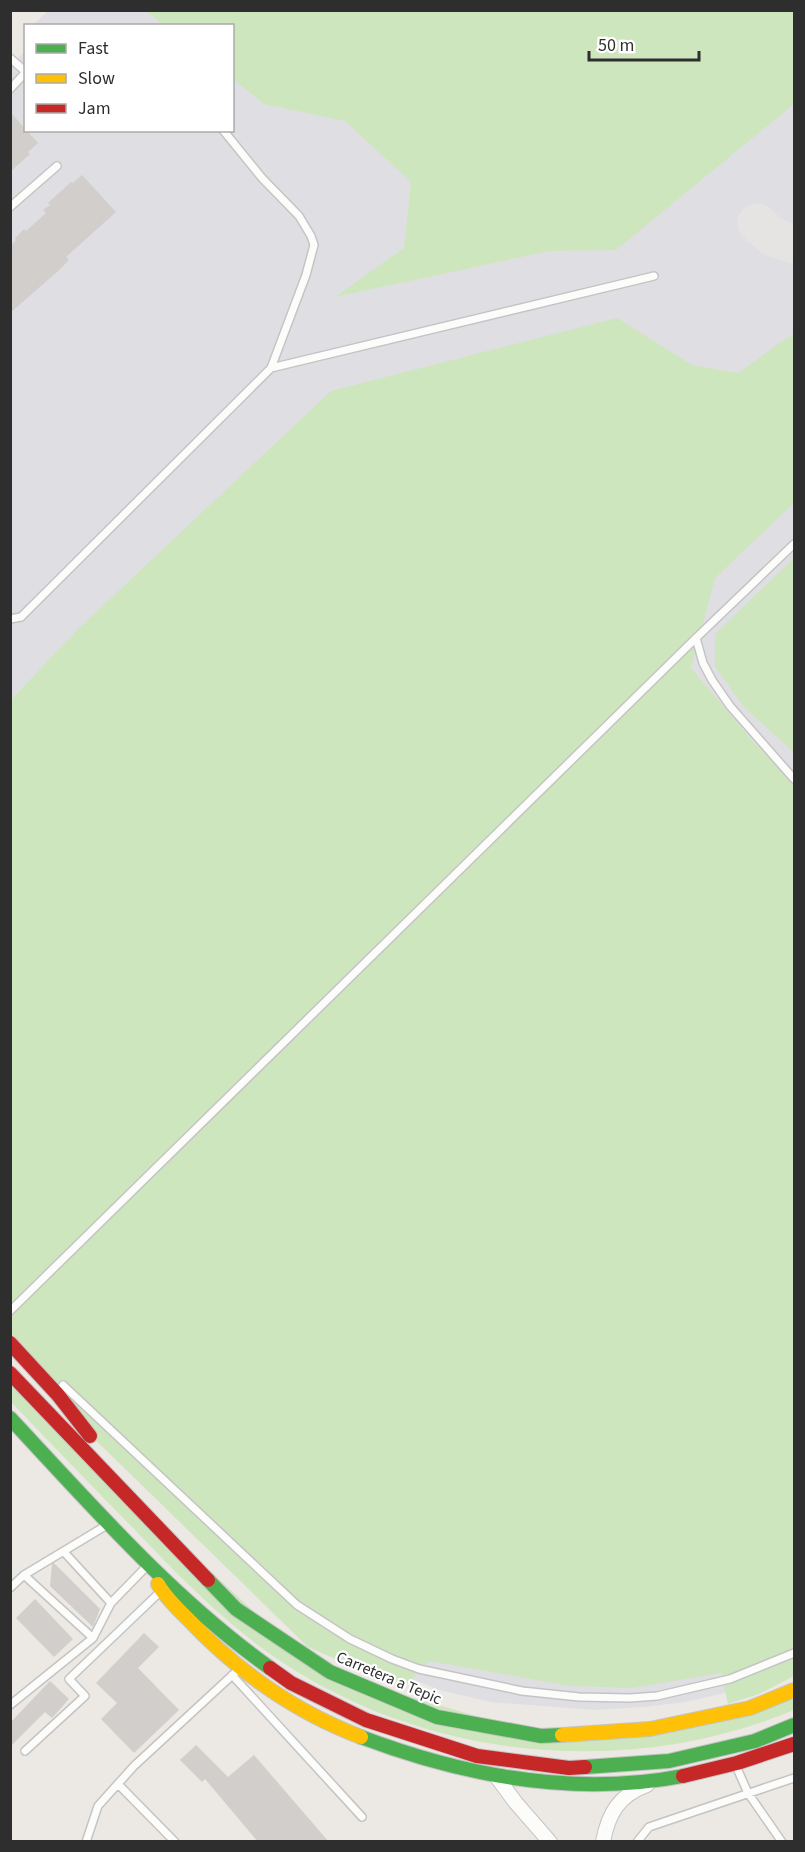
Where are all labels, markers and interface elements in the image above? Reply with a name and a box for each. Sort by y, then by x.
legend [24,24,234,132]
scale bar [589,24,698,62]
text: 50 m [598,33,634,58]
text: Fast [78,36,109,61]
text: Slow [78,66,115,91]
text: Jam [78,96,111,121]
street label: Carretera a Tepic [333,1646,445,1710]

